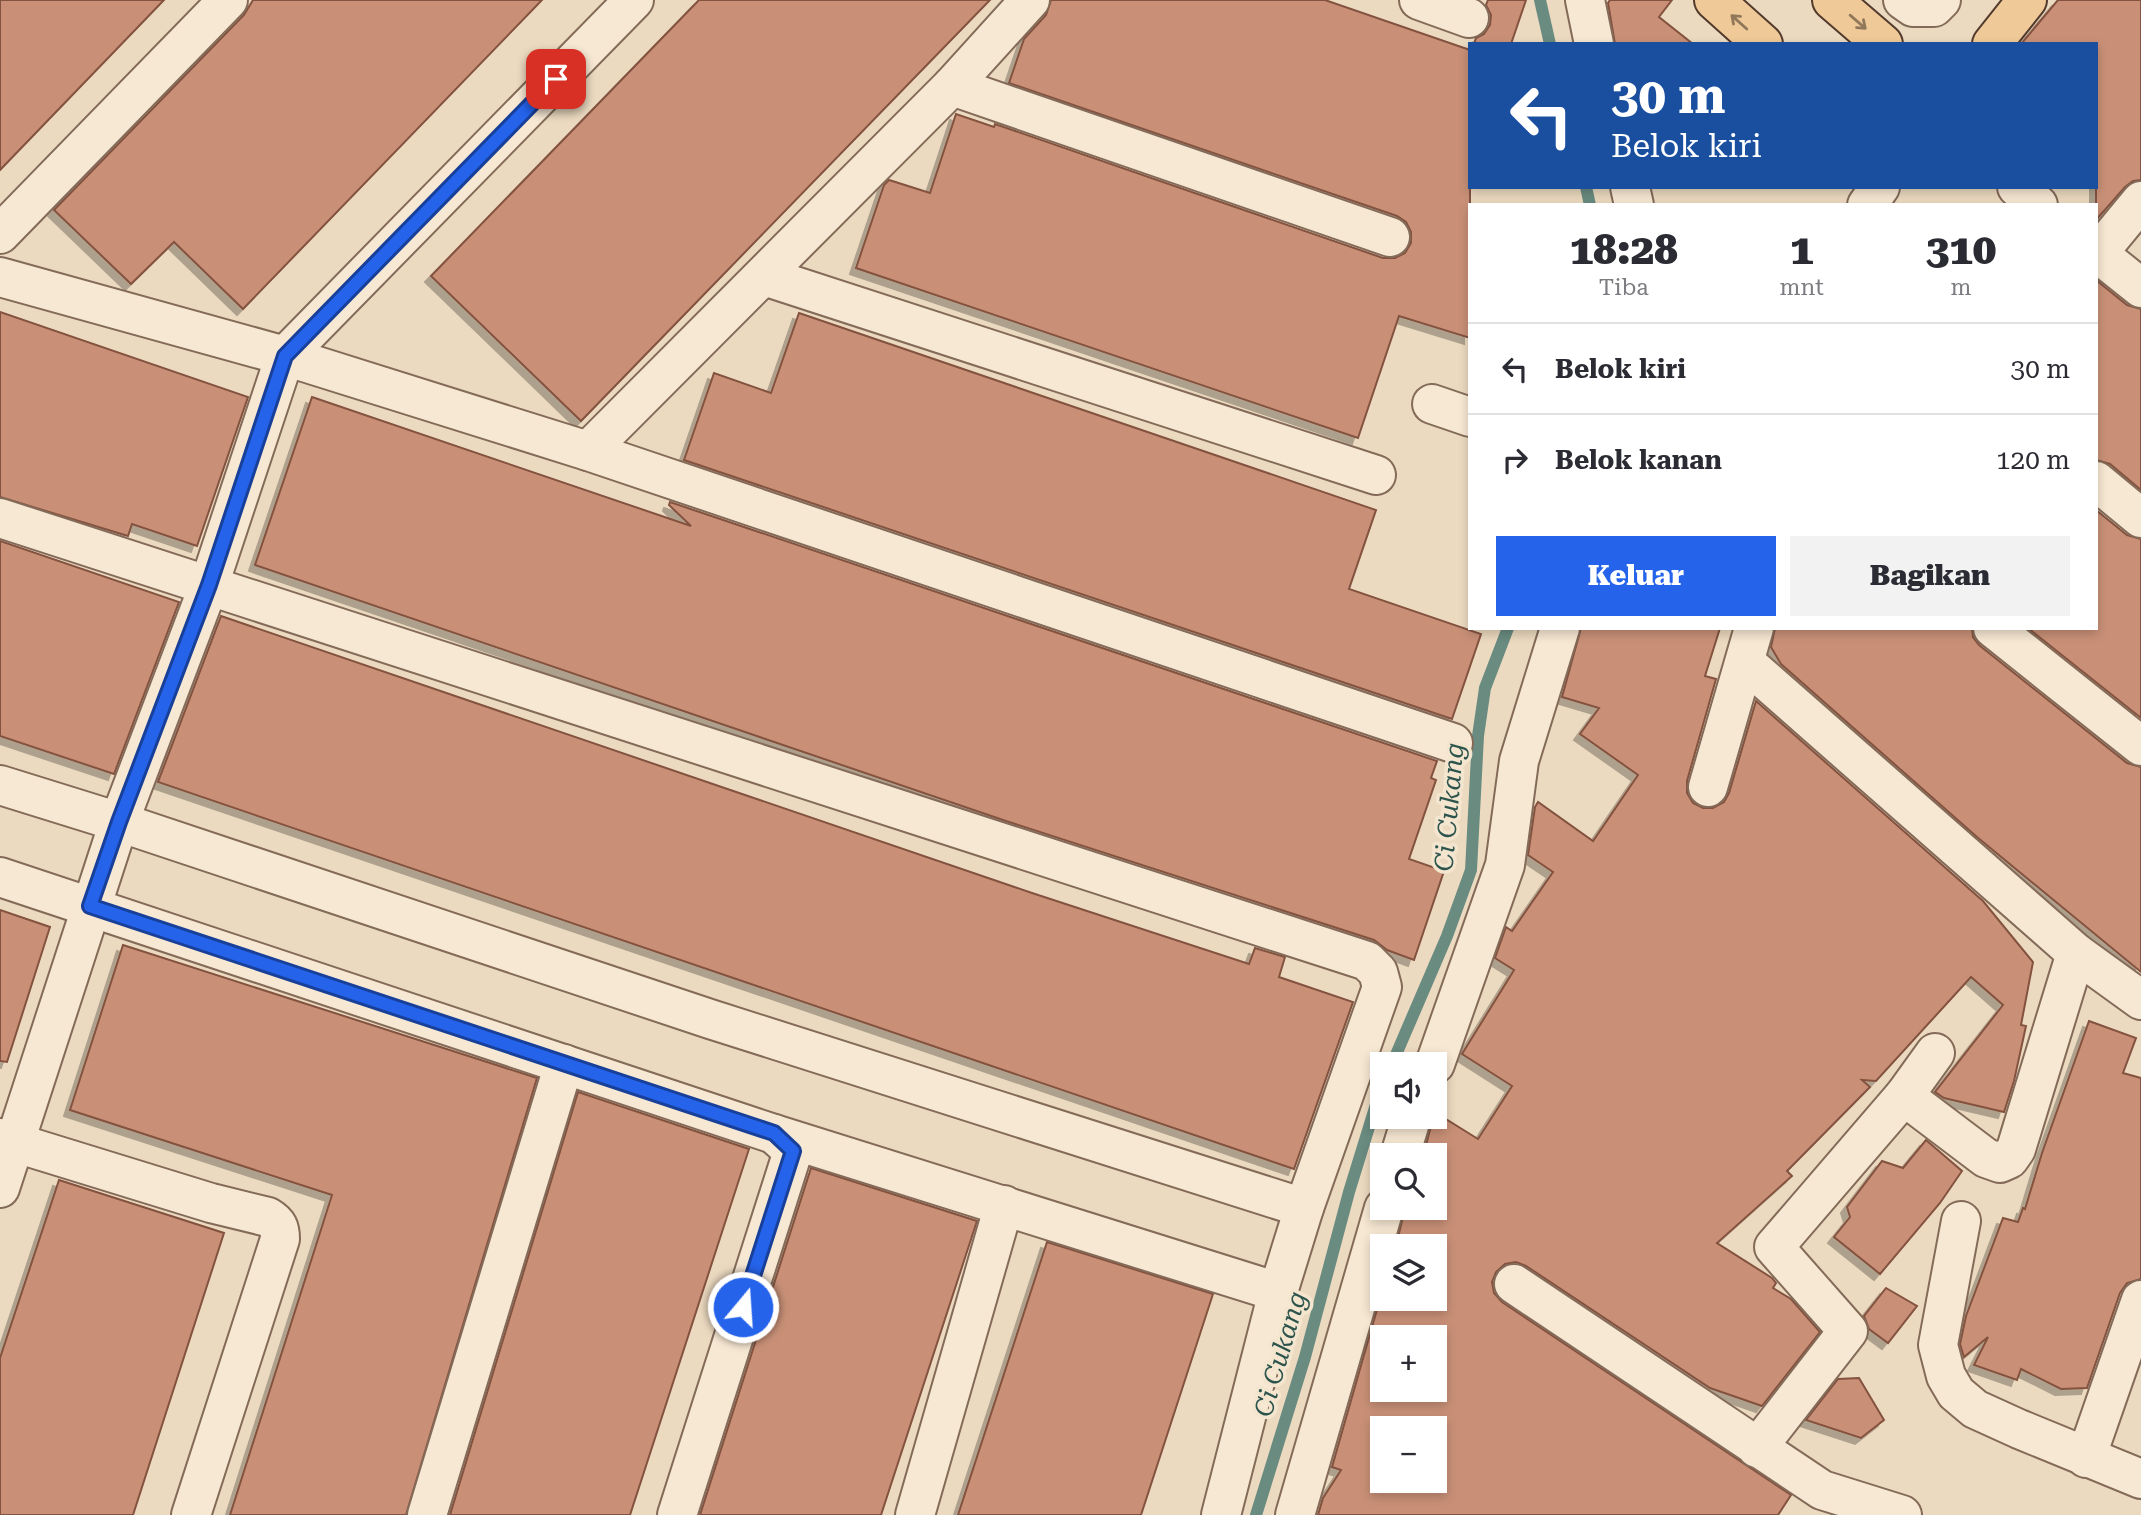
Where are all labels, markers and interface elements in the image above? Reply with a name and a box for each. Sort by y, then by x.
one-way arrow [1730,14,1748,30]
one-way arrow [1848,14,1866,30]
pin [526,49,586,109]
icon: arrive [537,60,575,98]
text: 30 m [1611,68,1726,125]
icon: left [1496,70,1587,161]
text: Belok kiri [1611,127,1762,165]
text: 18:28 [1570,225,1678,274]
text: 1 [1790,225,1813,274]
text: 310 [1926,225,1996,274]
text: Tiba [1599,274,1649,301]
text: mnt [1780,274,1824,301]
text: m [1950,274,1971,301]
icon: left [1496,350,1534,388]
text: Belok kiri [1555,354,1686,384]
text: 30 m [2011,354,2070,384]
icon: right [1496,441,1534,479]
text: Belok kanan [1555,445,1722,475]
text: 120 m [1996,445,2070,475]
button: Keluar [1496,536,1776,616]
button: Bagikan [1790,536,2070,616]
water label: Ci Cukang [1428,742,1470,872]
map controls [1370,1052,1447,1493]
button: sound [1370,1052,1447,1129]
button: search [1370,1143,1447,1220]
button: layers [1370,1234,1447,1311]
position arrow [706,1270,780,1344]
water label: Ci Cukang [1248,1288,1312,1420]
button: + [1370,1325,1447,1402]
button: − [1370,1416,1447,1493]

